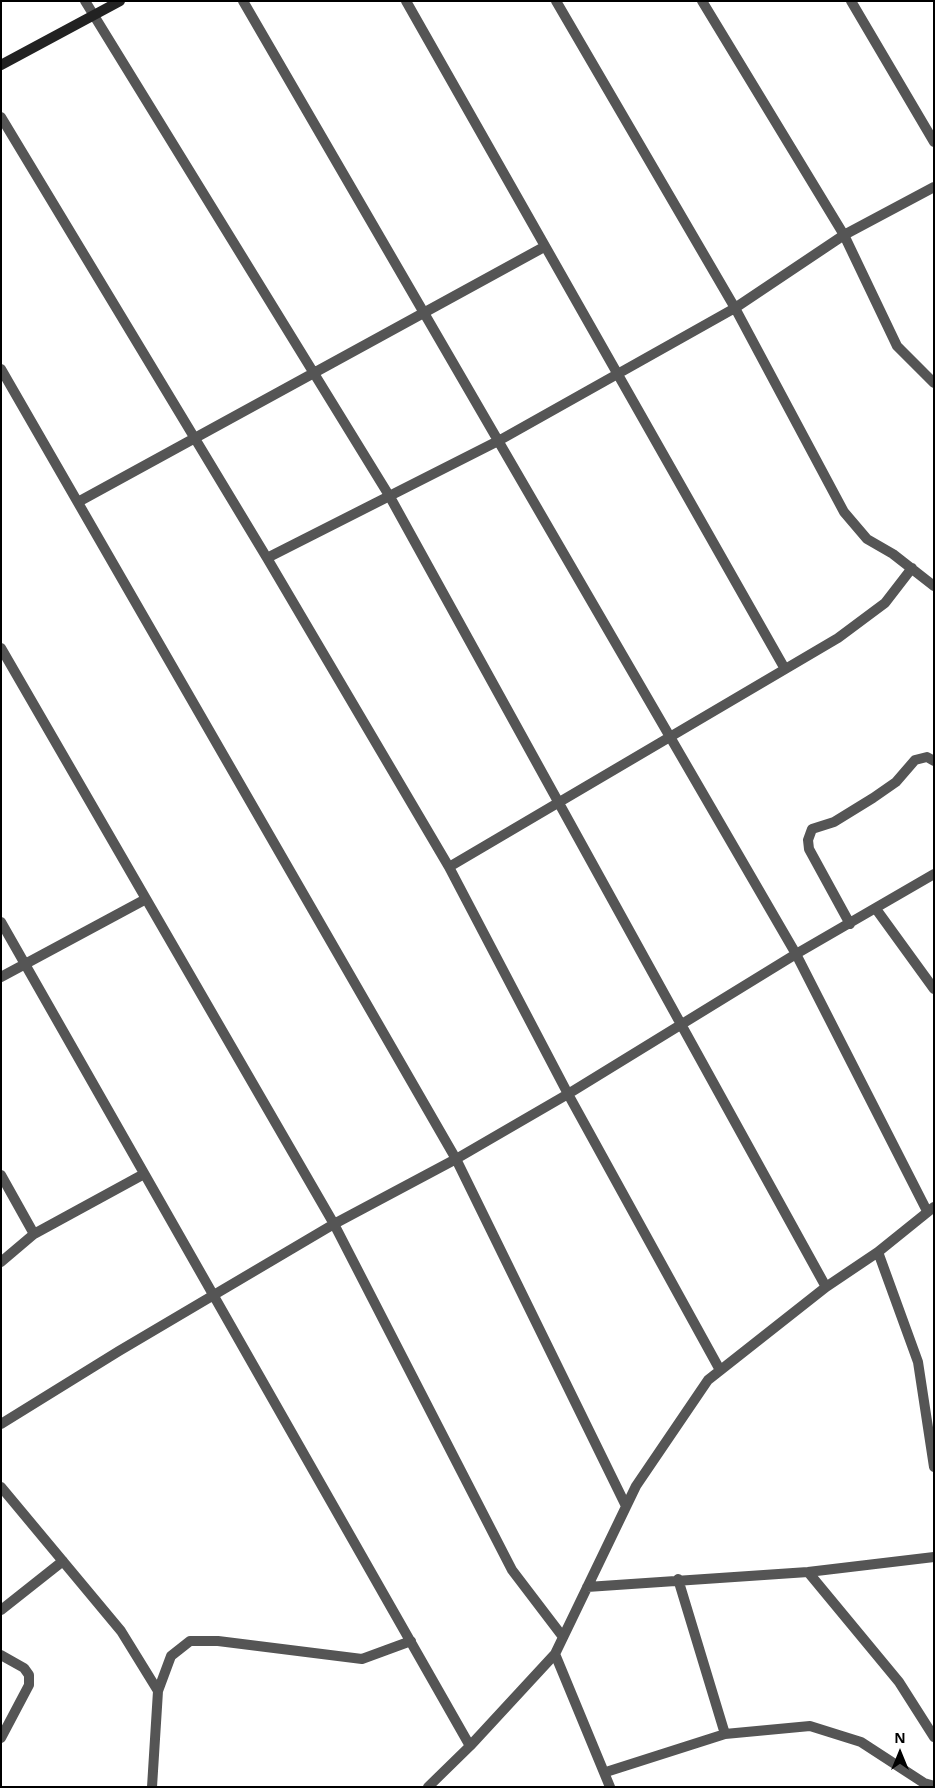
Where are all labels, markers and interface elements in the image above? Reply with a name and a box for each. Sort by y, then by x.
north arrow [875,1728,925,1778]
text: N [894,1728,906,1747]

